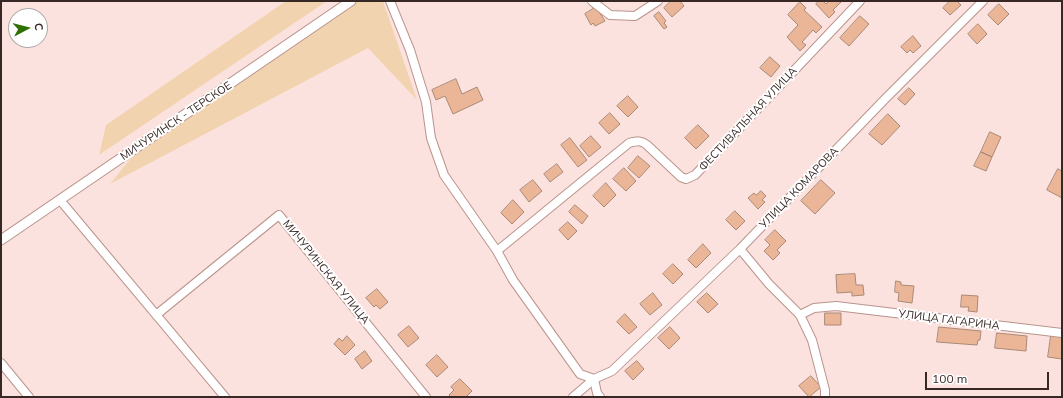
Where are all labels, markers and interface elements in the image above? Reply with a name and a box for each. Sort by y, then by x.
north arrow [8,8,48,48]
text: С [32,22,46,31]
street label: ФЕСТИВАЛЬНАЯ УЛИЦА [696,64,800,174]
street label: МИЧУРИНСК - ТЕРСКОЕ [118,79,234,163]
street label: УЛИЦА КОМАРОВА [757,145,841,231]
street label: МИЧУРИНСКАЯ УЛИЦА [280,217,372,327]
street label: УЛИЦА ГАГАРИНА [898,307,1000,333]
scale bar [927,364,1051,390]
text: 100 m [932,371,967,386]

